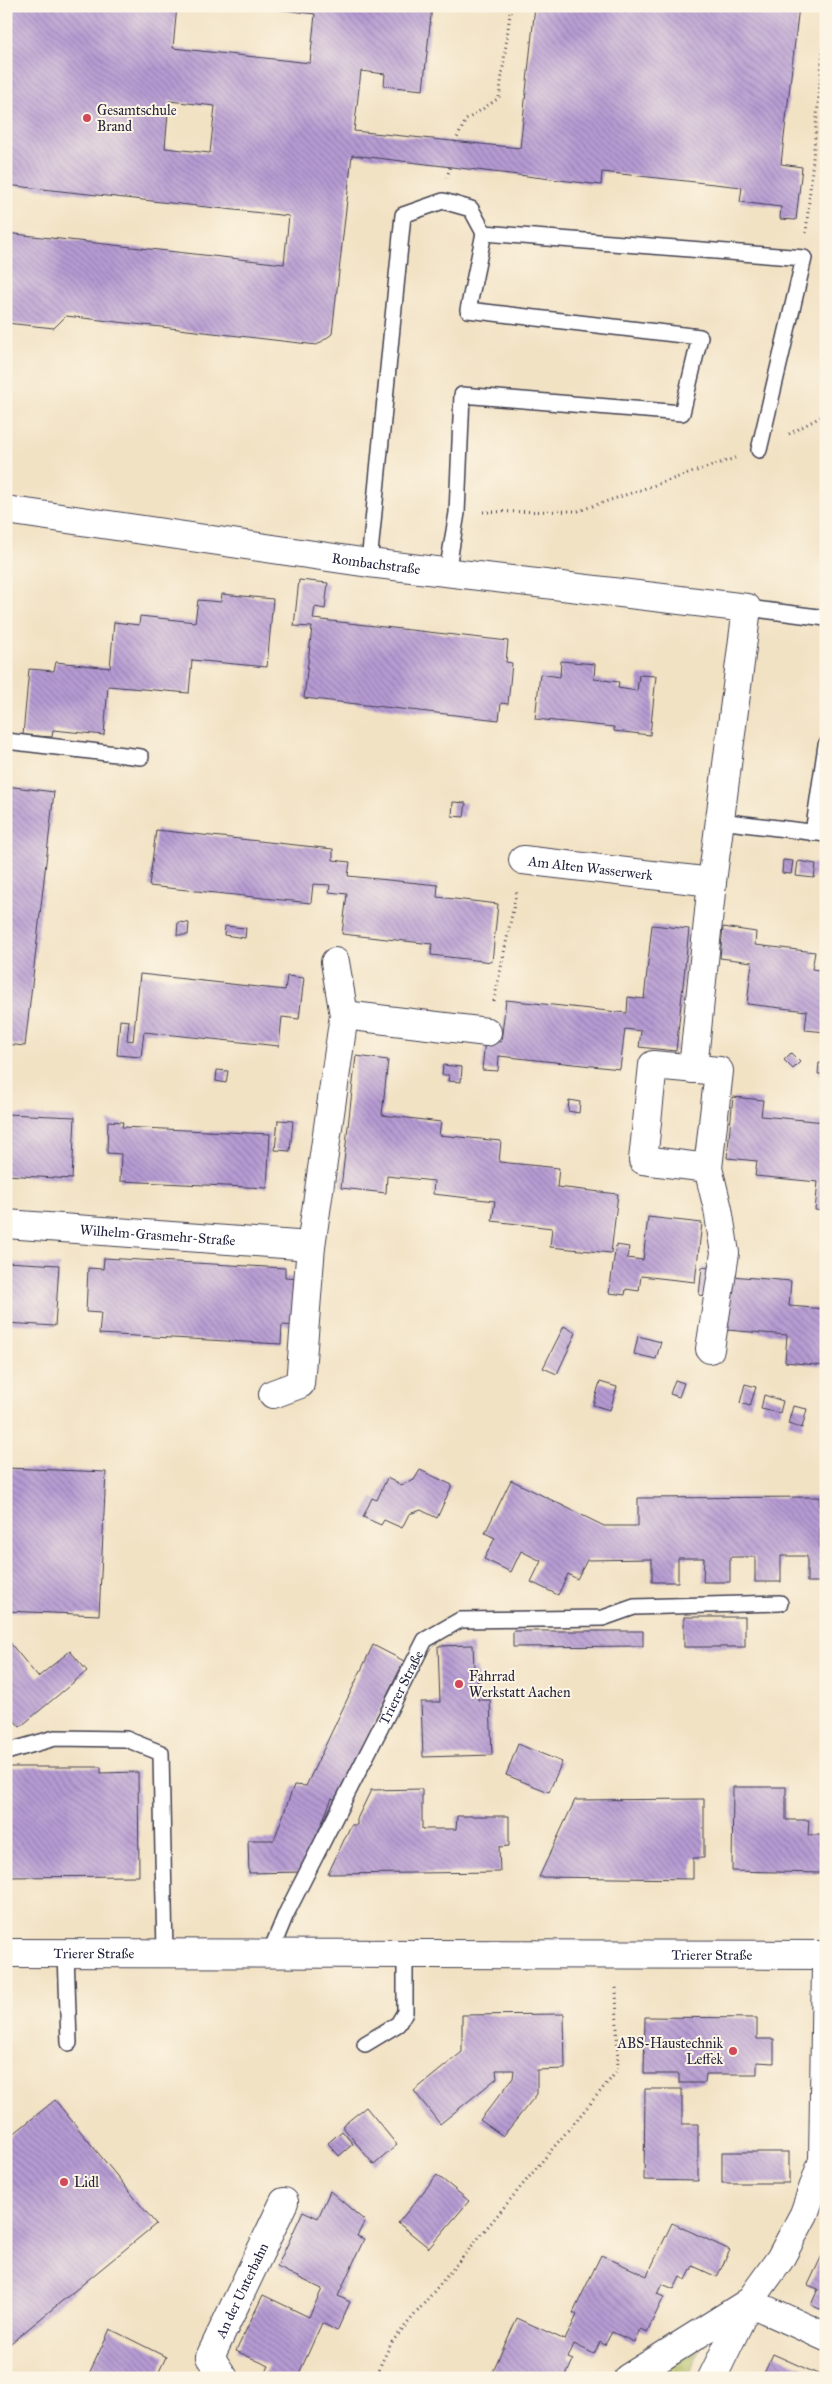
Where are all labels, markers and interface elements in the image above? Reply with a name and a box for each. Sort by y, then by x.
place label: Gesamtschule Brand [97,102,177,135]
marker: Gesamtschule Brand [81,112,93,124]
street label: Rombachstraße [331,549,422,578]
street label: Am Alten Wasserwerk [526,852,654,884]
street label: Wilhelm-Grasmehr-Straße [79,1221,236,1249]
street label: Trierer Straße [375,1648,427,1727]
place label: Fahrrad Werkstatt Aachen [469,1668,571,1701]
marker: Fahrrad Werkstatt Aachen [453,1678,465,1690]
street label: Trierer Straße [54,1945,135,1962]
street label: Trierer Straße [672,1946,753,1963]
place label: ABS-Haustechnik Leffek [617,2035,723,2068]
marker: ABS-Haustechnik Leffek [727,2045,739,2057]
place label: Lidl [74,2174,99,2191]
marker: Lidl [58,2176,70,2188]
street label: An der Unterbahn [211,2240,272,2342]

